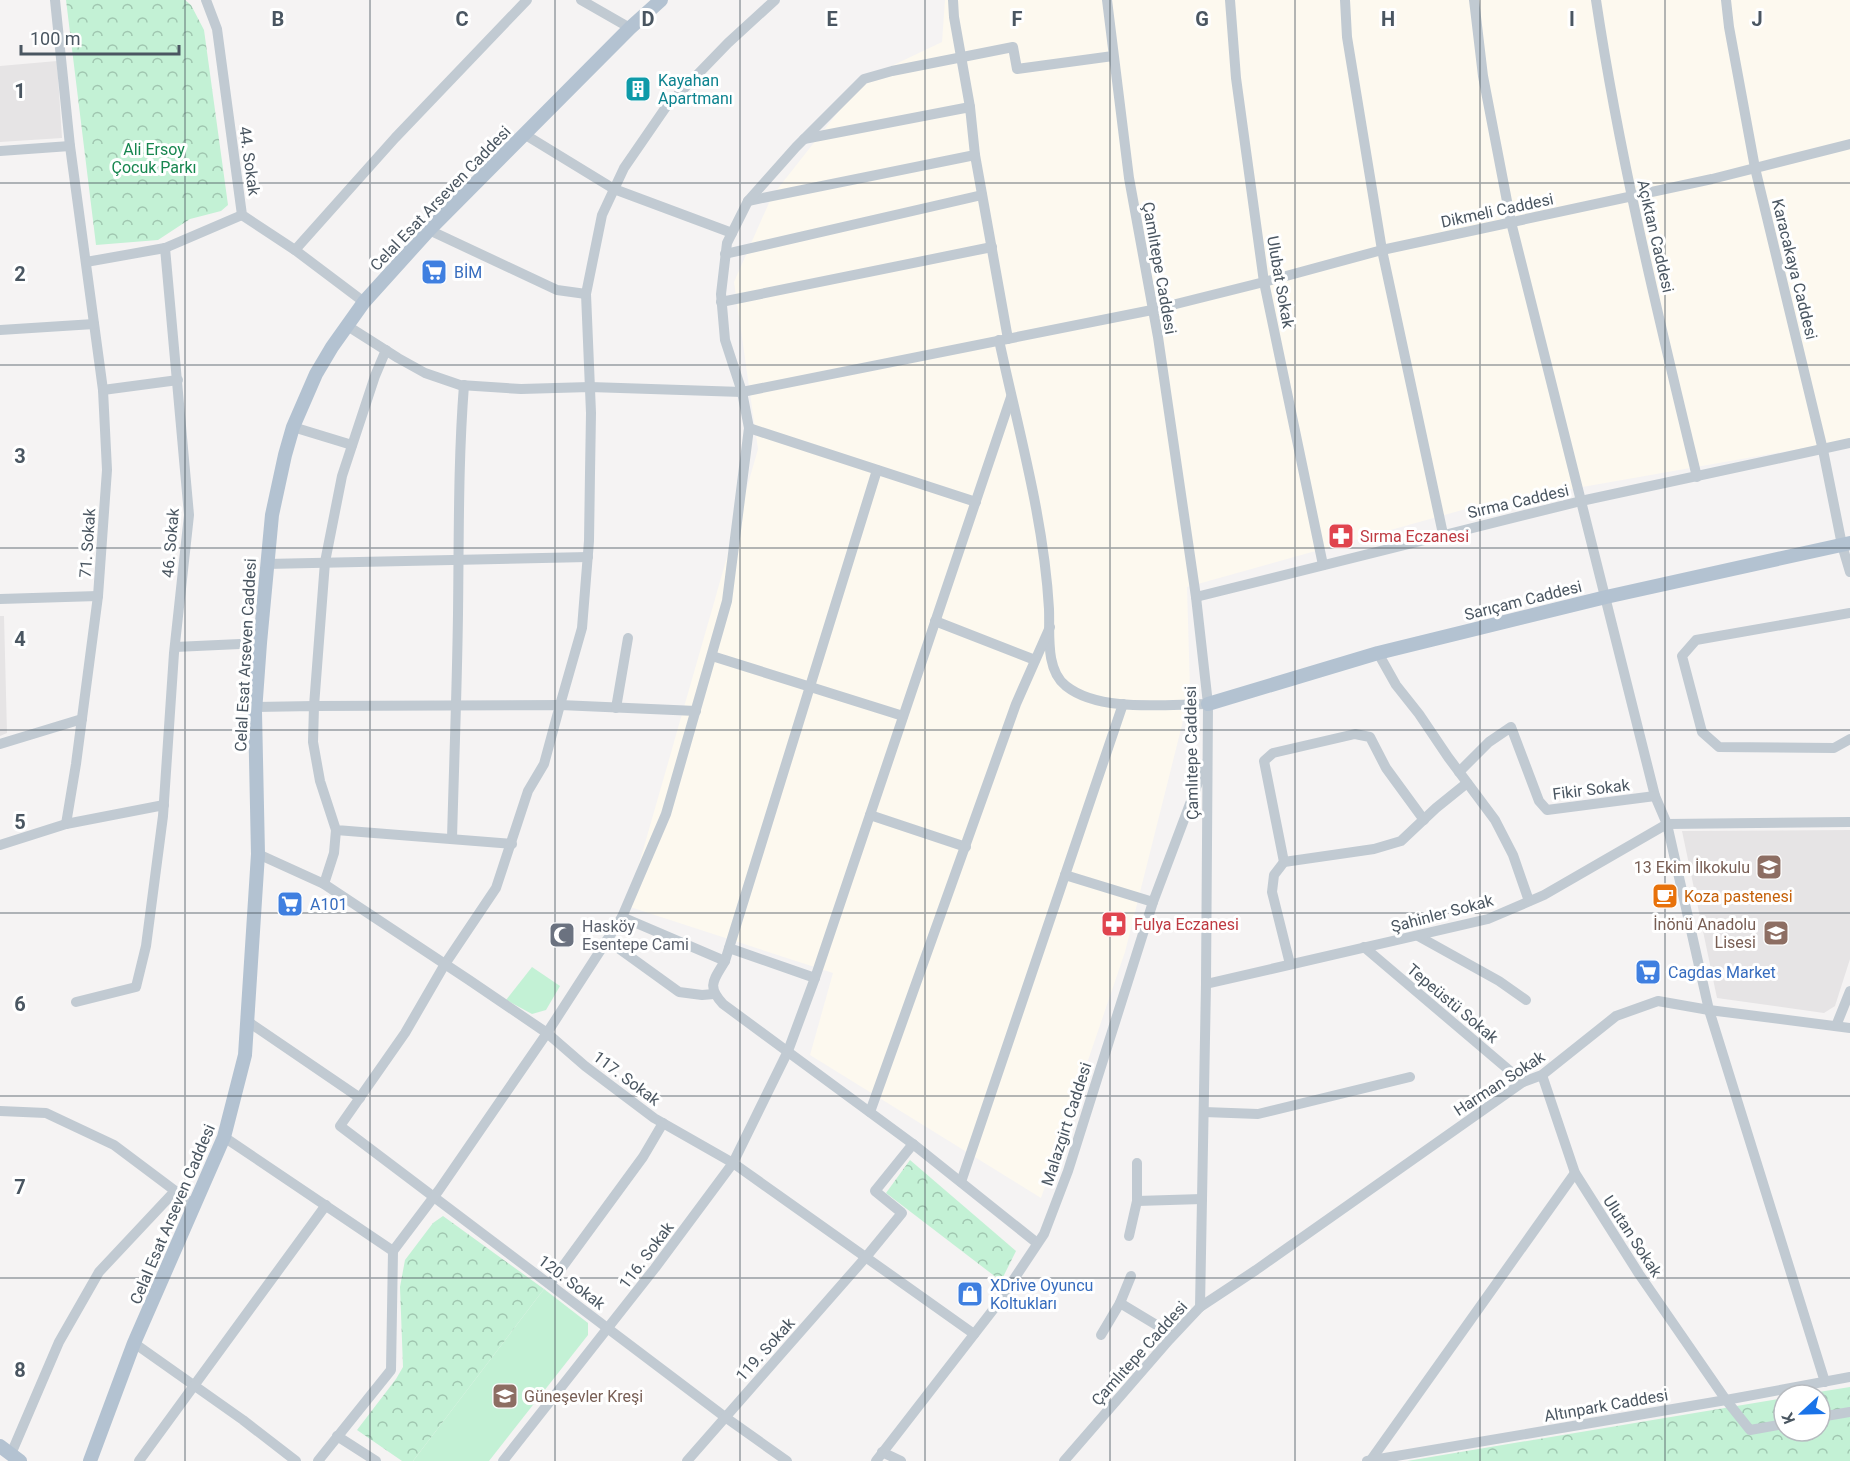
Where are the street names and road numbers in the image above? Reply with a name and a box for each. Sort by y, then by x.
street label: Celal Esat Arseven Caddesi [366,122,515,275]
street label: 44. Sokak [235,125,264,198]
street label: Açıktan Caddesi [1633,178,1678,294]
street label: Dikmeli Caddesi [1439,189,1555,232]
street label: Karacakaya Caddesi [1768,197,1821,341]
street label: Çamlıtepe Caddesi [1139,200,1180,336]
street label: Ulubat Sokak [1263,234,1298,331]
street label: Sırma Caddesi [1466,481,1571,522]
street label: 71. Sokak [76,507,99,578]
street label: 46. Sokak [158,507,183,579]
street label: Celal Esat Arseven Caddesi [231,558,260,752]
street label: Sarıçam Caddesi [1462,577,1584,624]
street label: Çamlıtepe Caddesi [1181,686,1202,820]
street label: Fikir Sokak [1551,775,1632,804]
street label: Şahinler Sokak [1389,890,1496,936]
street label: Tepeüstü Sokak [1403,960,1503,1048]
street label: Harman Sokak [1450,1046,1549,1120]
street label: 117. Sokak [590,1047,665,1110]
street label: Malazgirt Caddesi [1038,1060,1095,1188]
street label: Celal Esat Arseven Caddesi [126,1121,219,1307]
street label: Ulutan Sokak [1599,1192,1666,1281]
street label: 116. Sokak [615,1217,678,1292]
street label: 120. Sokak [535,1251,610,1314]
street label: Çamlıtepe Caddesi [1087,1297,1191,1409]
street label: 119. Sokak [732,1313,799,1385]
street label: Altınpark Caddesi [1543,1385,1669,1426]

